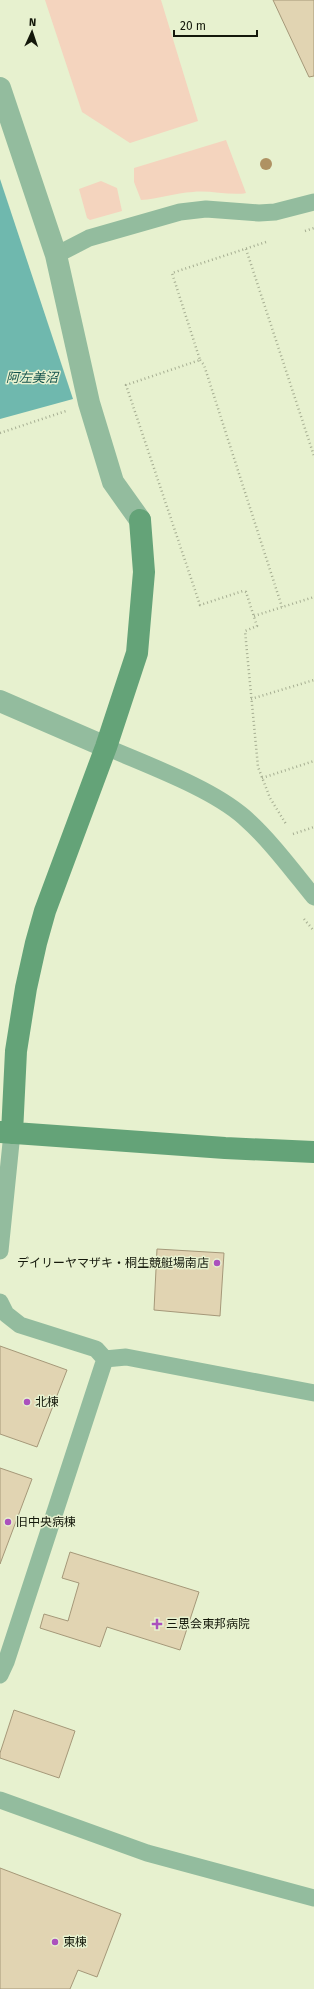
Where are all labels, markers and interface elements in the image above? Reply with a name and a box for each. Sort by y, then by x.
north arrow [12,12,52,52]
scale bar [174,12,257,38]
text: N [29,16,36,29]
text: 20 m [180,19,206,33]
water label: 阿左美沼 [6,370,60,385]
place label: デイリーヤマザキ・桐生競艇場南店 [17,1256,209,1270]
marker: デイリーヤマザキ・桐生競艇場南店 [212,1258,222,1268]
place label: 北棟 [35,1395,59,1409]
marker: 北棟 [22,1397,32,1407]
place label: 旧中央病棟 [16,1515,76,1529]
marker: 旧中央病棟 [3,1517,13,1527]
place label: 三思会東邦病院 [166,1617,250,1631]
marker: 三思会東邦病院 [151,1618,163,1630]
place label: 東棟 [63,1935,87,1949]
marker: 東棟 [50,1937,60,1947]

